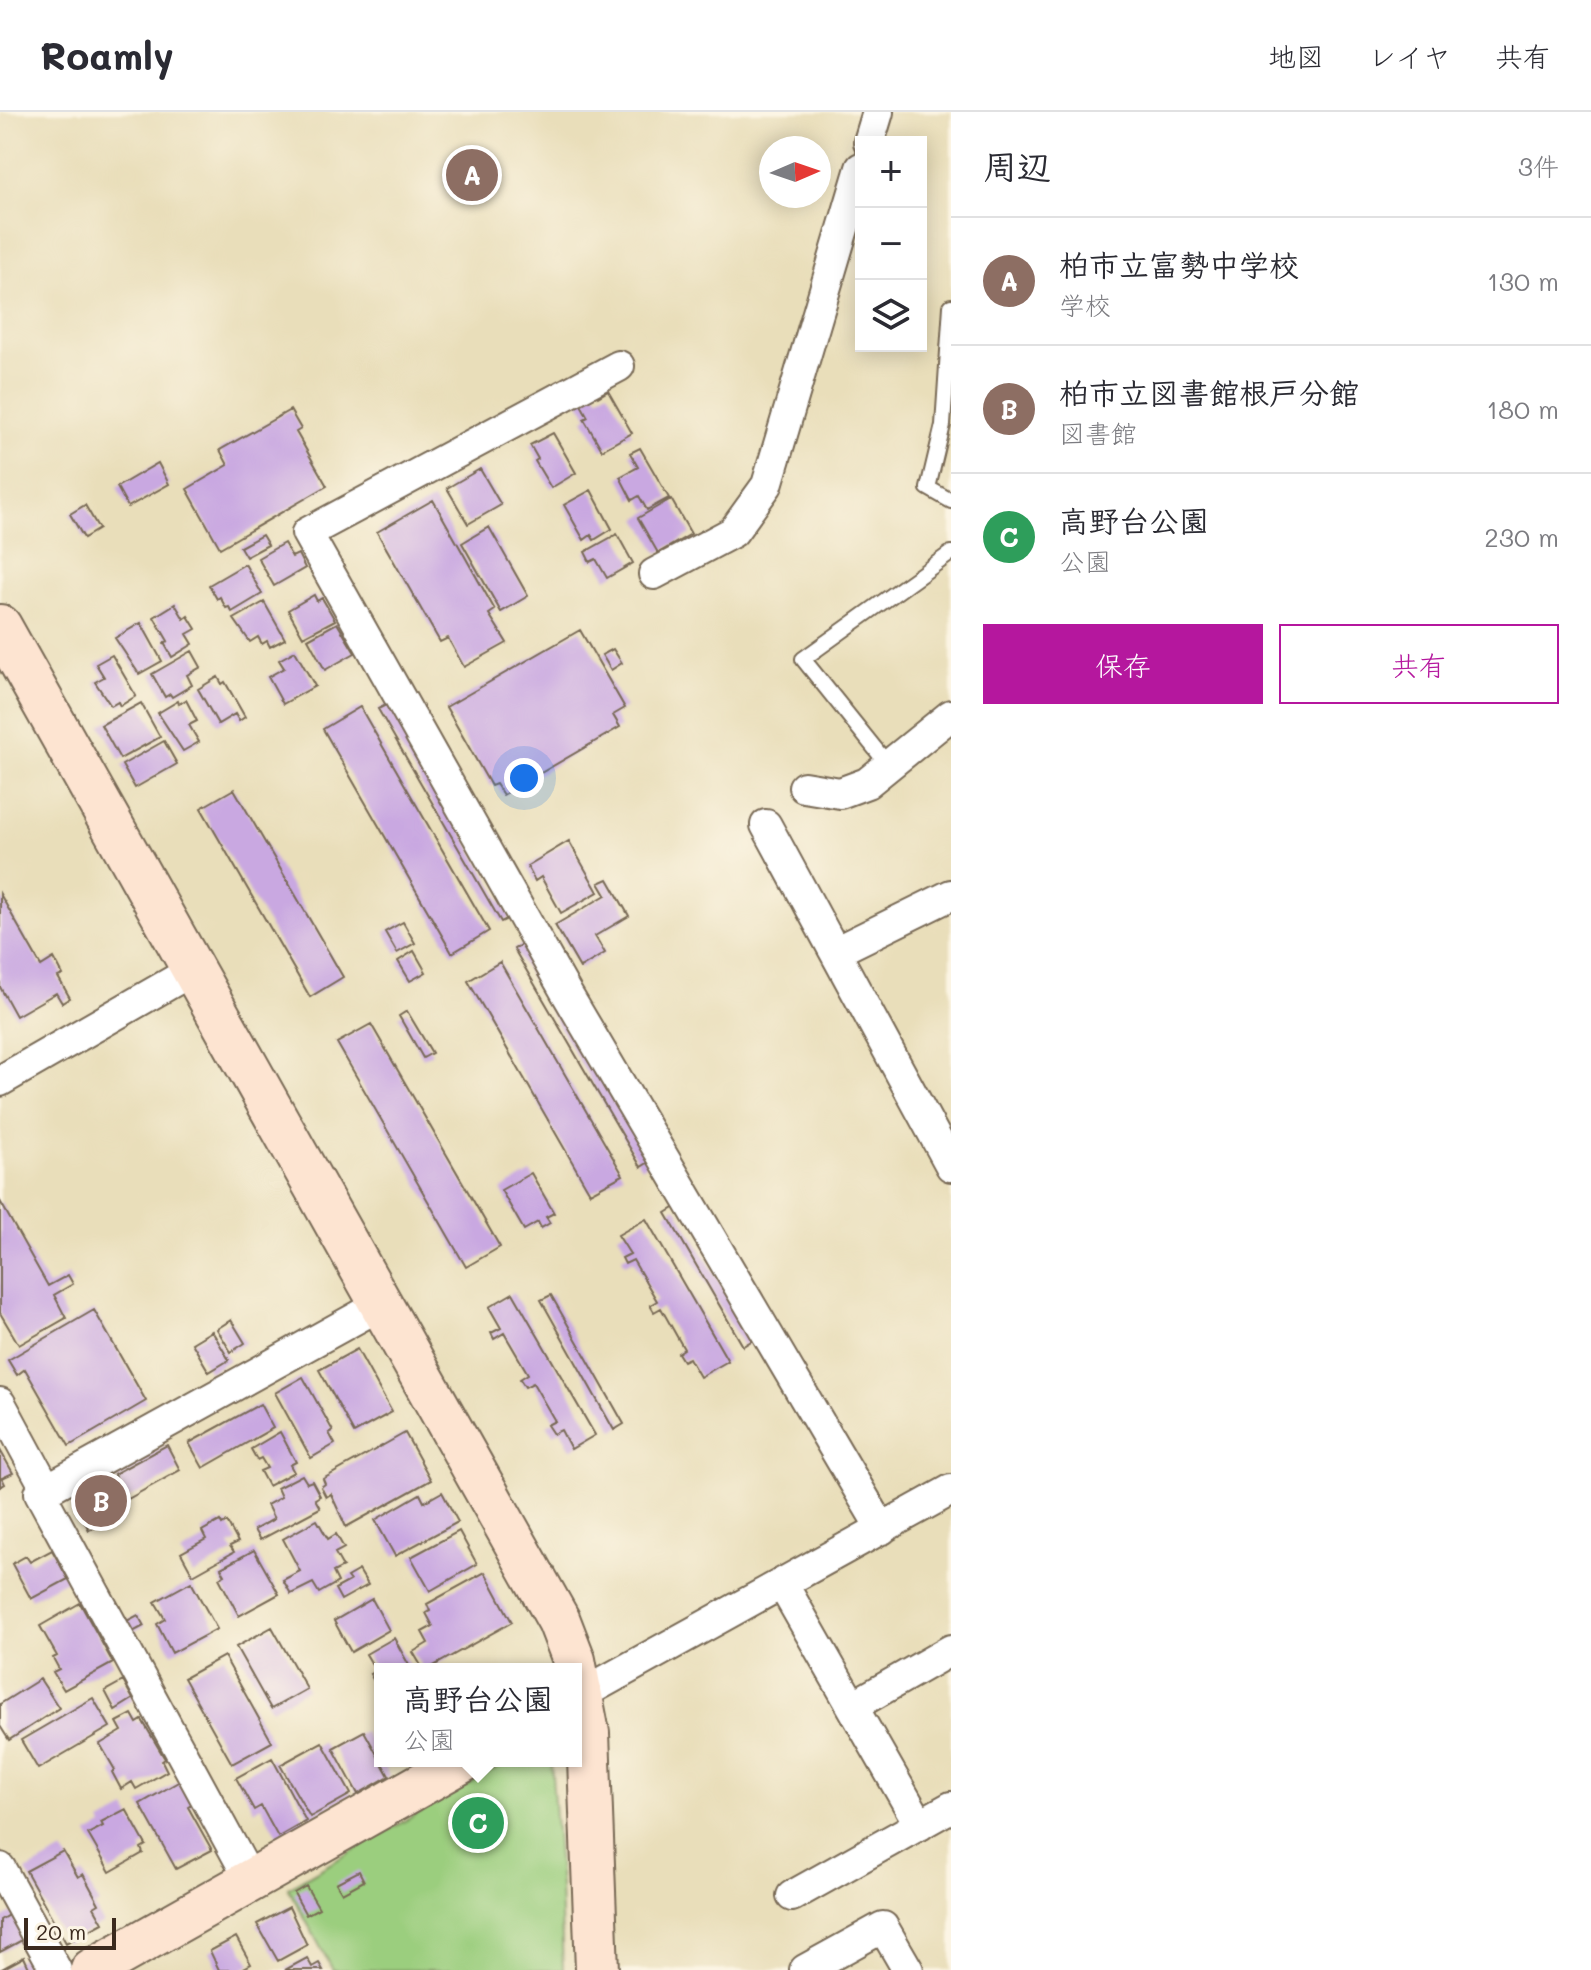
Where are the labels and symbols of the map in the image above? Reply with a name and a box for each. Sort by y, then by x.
north arrow [759,136,831,208]
pin: A [446,145,498,205]
your location [504,758,544,798]
pin: B [75,1471,127,1531]
pin: C [452,1793,504,1853]
scale bar [24,1914,116,1950]

